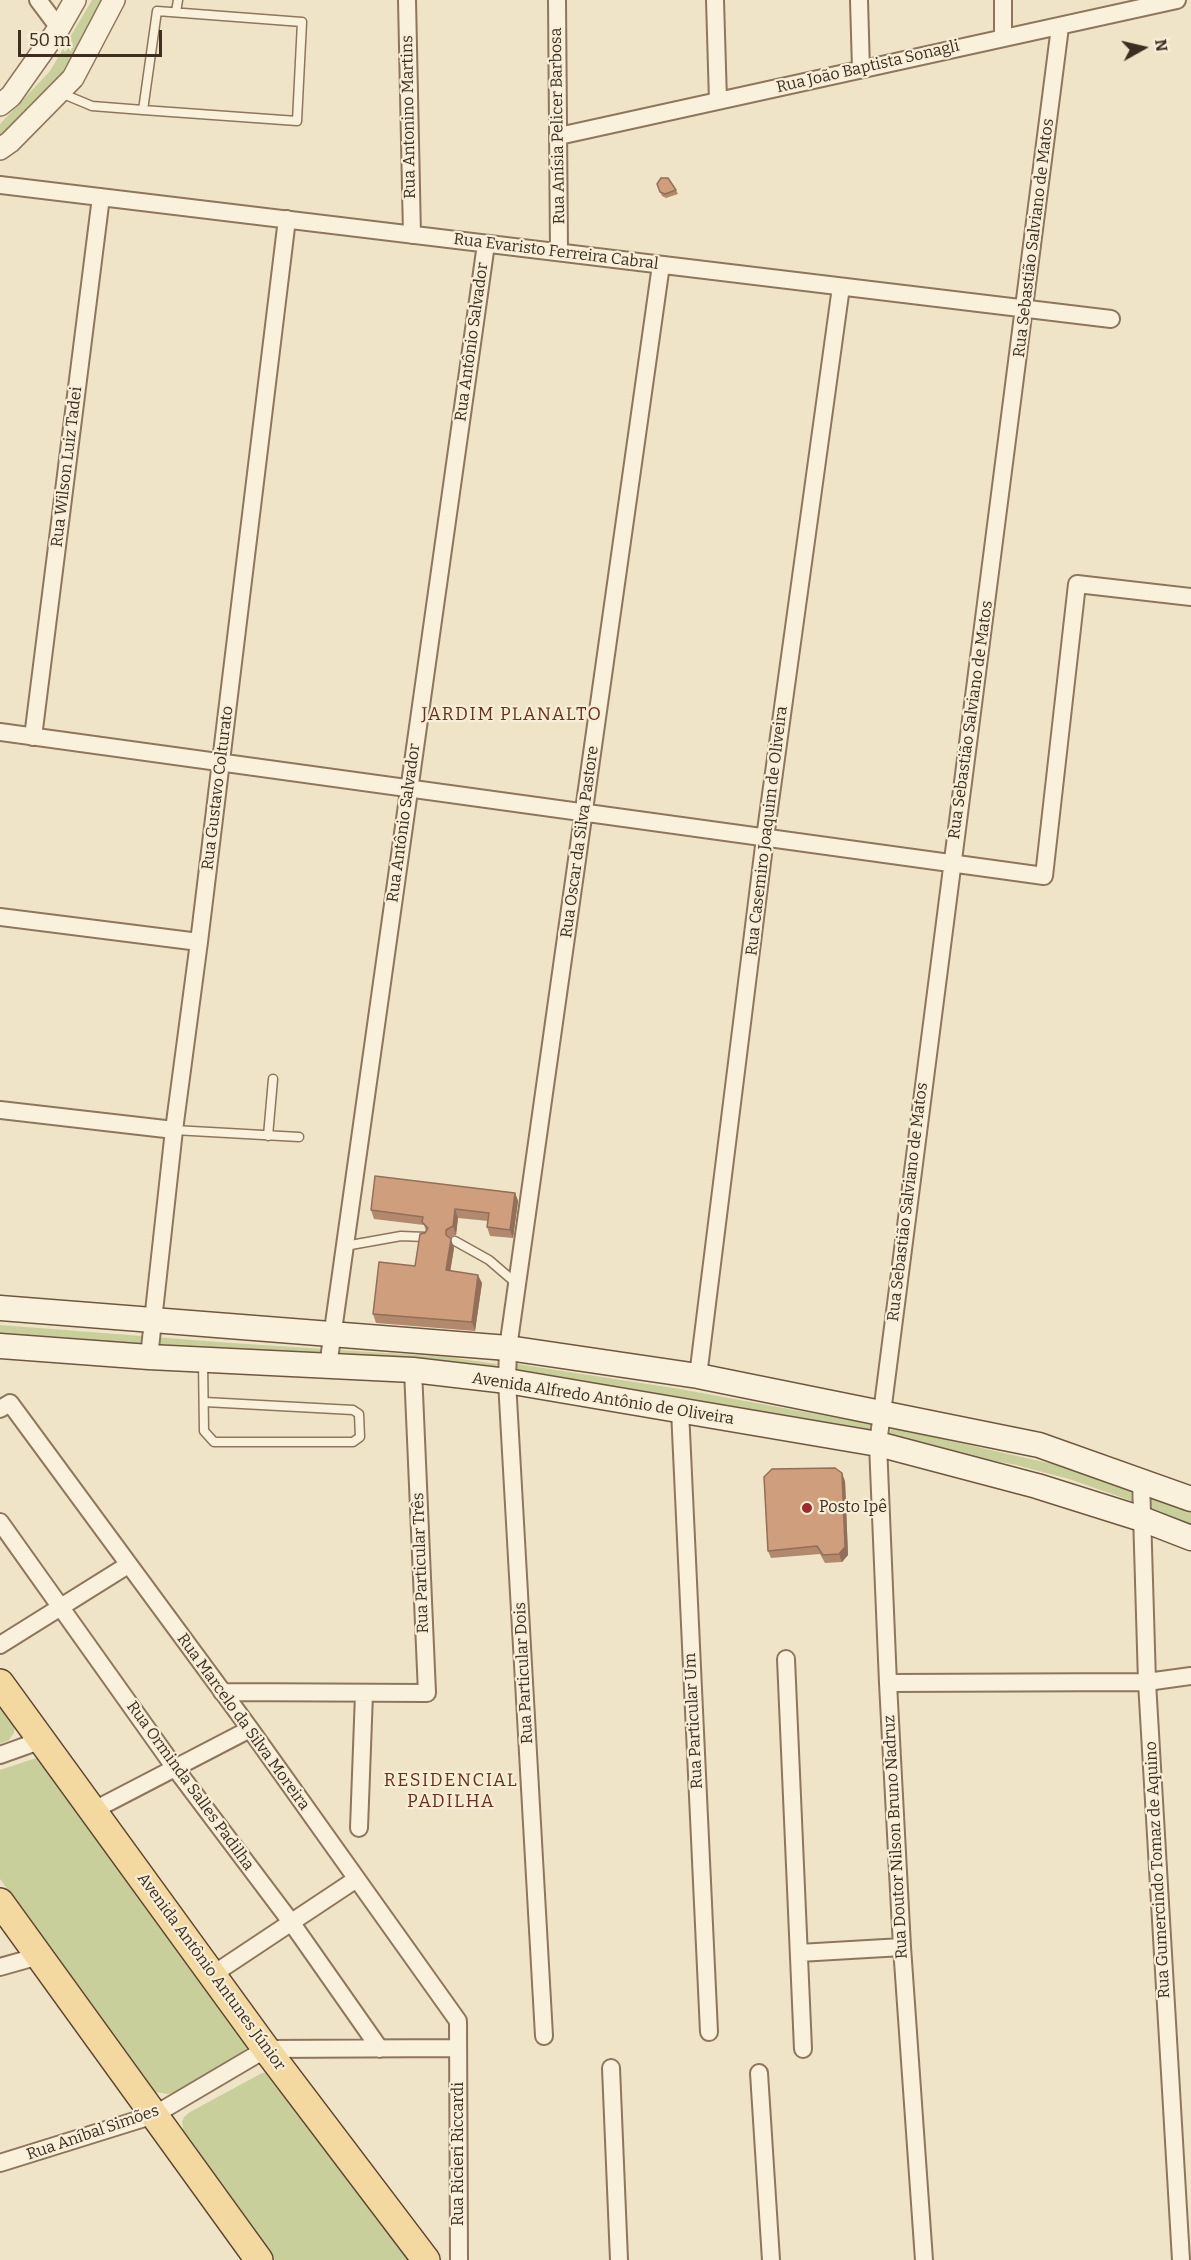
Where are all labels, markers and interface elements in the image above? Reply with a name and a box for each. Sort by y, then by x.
scale bar [21,18,165,56]
north arrow [1113,18,1173,78]
street label: Rua Anísia Pelicer Barbosa [547,27,569,225]
text: 50 m [29,29,71,51]
street label: Rua Antonino Martins [398,35,420,199]
street label: Rua João Baptista Sonagli [775,37,961,97]
text: N [1151,38,1172,53]
street label: Rua Sebastião Salviano de Matos [1010,117,1058,359]
street label: Rua Evaristo Ferreira Cabral [452,230,660,274]
street label: Rua Antônio Salvador [451,261,493,423]
street label: Rua Wilson Luiz Tadei [48,386,86,548]
street label: Rua Sebastião Salviano de Matos [945,600,997,840]
district label: JARDIM PLANALTO [422,704,602,726]
street label: Rua Gustavo Colturato [198,705,238,871]
street label: Rua Casemiro Joaquim de Oliveira [742,705,792,957]
street label: Rua Antônio Salvador [383,742,425,904]
street label: Rua Oscar da Silva Pastore [557,745,603,939]
street label: Rua Sebastião Salviano de Matos [884,1081,932,1323]
street label: Avenida Alfredo Antônio de Oliveira [471,1369,735,1429]
street label: Rua Particular Três [409,1492,433,1634]
place label: Posto Ipê [819,1498,887,1518]
marker: Posto Ipê [800,1501,814,1515]
street label: Rua Particular Dois [511,1602,537,1744]
street label: Rua Marcelo da Silva Moreira [173,1630,313,1814]
street label: Rua Particular Um [681,1653,707,1789]
street label: Rua Orminda Salles Padilha [122,1698,258,1874]
street label: Rua Doutor Nilson Bruno Nadruz [880,1714,912,1960]
street label: Rua Gumercindo Tomaz de Aquino [1142,1741,1174,1999]
district label: RESIDENCIAL PADILHA [384,1770,518,1812]
street label: Avenida Antônio Antunes Júnior [133,1869,289,2075]
street label: Rua Ricieri Riccardi [449,2082,469,2226]
street label: Rua Aníbal Simões [24,2101,162,2165]

